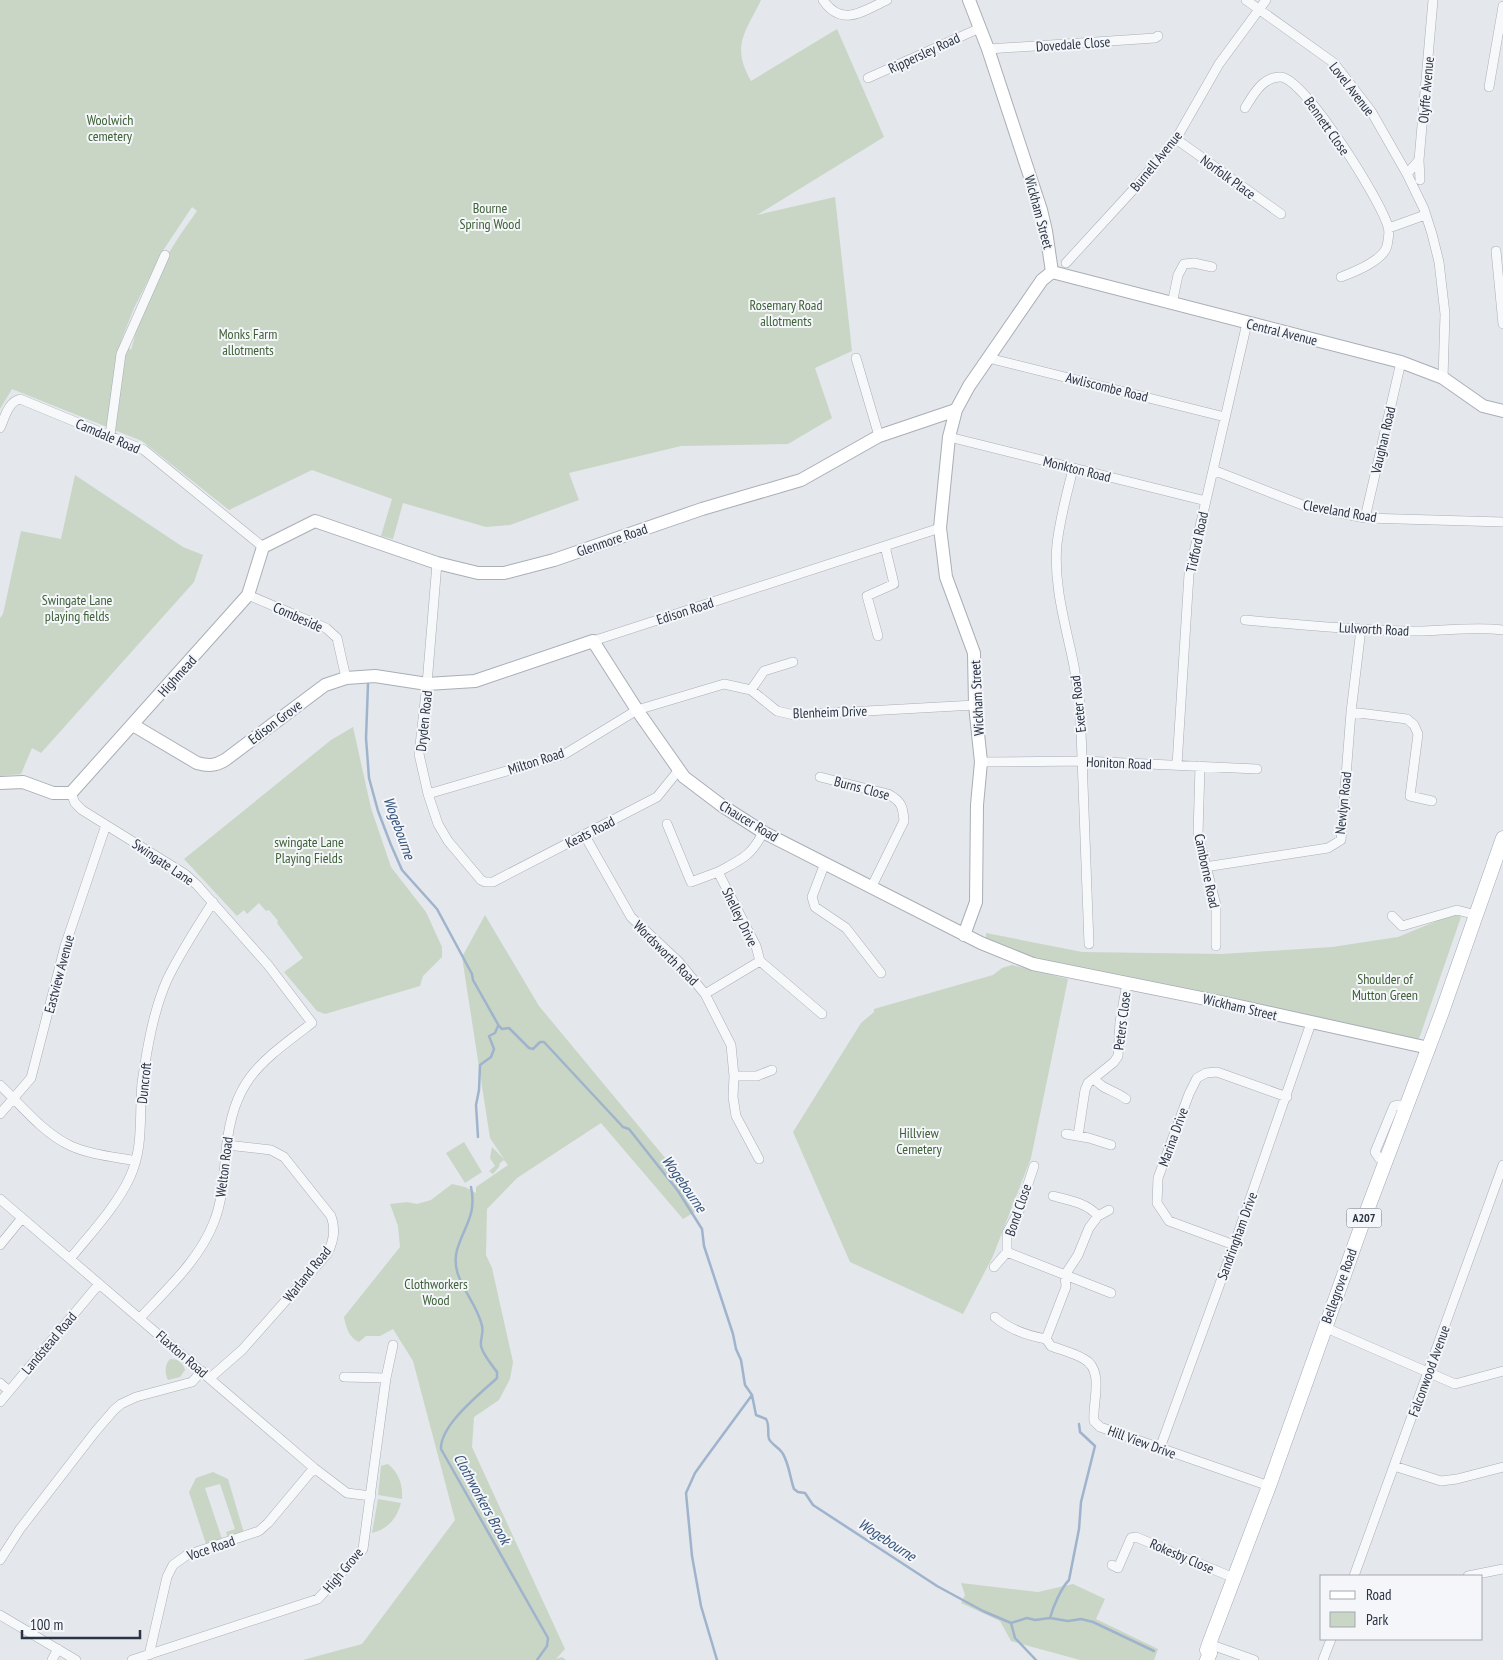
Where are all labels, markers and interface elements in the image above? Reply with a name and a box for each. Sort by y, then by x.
street label: Rippersley Road [885,29,963,77]
street label: Dovedale Close [1035,32,1111,56]
street label: Olyffe Avenue [1414,56,1438,124]
street label: Lovel Avenue [1325,58,1379,120]
street label: Bennett Close [1300,93,1354,159]
park label: Woolwich cemetery [87,111,133,145]
street label: Burnell Avenue [1126,127,1186,195]
street label: Norfolk Place [1197,151,1259,203]
street label: Wickham Street [1021,173,1058,251]
park label: Bourne Spring Wood [460,199,520,233]
park label: Rosemary Road allotments [750,296,823,330]
street label: Central Avenue [1245,314,1320,350]
park label: Monks Farm allotments [219,325,277,359]
street label: Awliscombe Road [1064,368,1150,406]
street label: Vaughan Road [1366,405,1399,476]
street label: Camdale Road [73,414,143,458]
street label: Monkton Road [1041,452,1113,486]
street label: Cleveland Road [1302,496,1378,526]
street label: Tidford Road [1182,510,1212,574]
street label: Glenmore Road [574,519,650,561]
park label: Swingate Lane playing fields [42,591,113,625]
street label: Edison Road [654,593,716,629]
street label: Combeside [270,598,326,636]
street label: Lulworth Road [1338,618,1410,640]
street label: Highmead [154,652,200,700]
street label: Wickham Street [966,660,988,736]
street label: Exeter Road [1066,674,1090,734]
street label: Dryden Road [412,690,436,752]
street label: Edison Grove [244,696,306,748]
street label: Blenheim Drive [793,702,868,722]
street label: Milton Road [506,743,566,779]
street label: Honiton Road [1086,753,1152,773]
street label: Newlyn Road [1331,771,1355,835]
street label: Burns Close [832,772,892,804]
water label: Wogebourne [379,794,420,862]
street label: Chaucer Road [716,796,782,846]
street label: Keats Road [562,812,618,852]
street label: Camborne Road [1190,832,1224,910]
park label: swingate Lane Playing Fields [274,833,344,867]
street label: Swingate Lane [129,835,198,889]
street label: Shelley Drive [718,885,762,950]
street label: Wordsworth Road [630,917,702,989]
street label: Eastview Avenue [40,933,78,1015]
park label: Shoulder of Mutton Green [1352,970,1418,1004]
street label: Peters Close [1109,990,1135,1051]
street label: Wickham Street [1201,990,1279,1024]
street label: Duncroft [133,1061,155,1105]
street label: Marina Drive [1154,1105,1192,1169]
park label: Hillview Cemetery [896,1124,942,1158]
street label: Welton Road [211,1136,237,1198]
water label: Wogebourne [658,1152,711,1216]
street label: Bond Close [1001,1181,1035,1238]
street label: Sandringham Drive [1213,1189,1261,1282]
road number: A207 [1346,1208,1382,1228]
street label: Warland Road [279,1243,335,1305]
street label: Bellegrove Road [1317,1246,1361,1326]
park label: Clothworkers Wood [404,1275,468,1309]
street label: Landstead Road [18,1308,80,1378]
street label: Falconwood Avenue [1404,1323,1454,1419]
street label: Flaxton Road [152,1326,212,1382]
street label: Hill View Drive [1105,1421,1179,1463]
water label: Clothworkers Brook [450,1450,516,1549]
water label: Wogebourne [855,1514,920,1566]
street label: Voce Road [184,1531,237,1565]
street label: Rokesby Close [1147,1534,1217,1578]
street label: High Grove [319,1544,367,1596]
legend [1320,1575,1483,1640]
text: Road [1366,1585,1392,1604]
scale bar [22,1608,140,1640]
text: Park [1366,1610,1388,1629]
text: 100 m [30,1615,63,1634]

